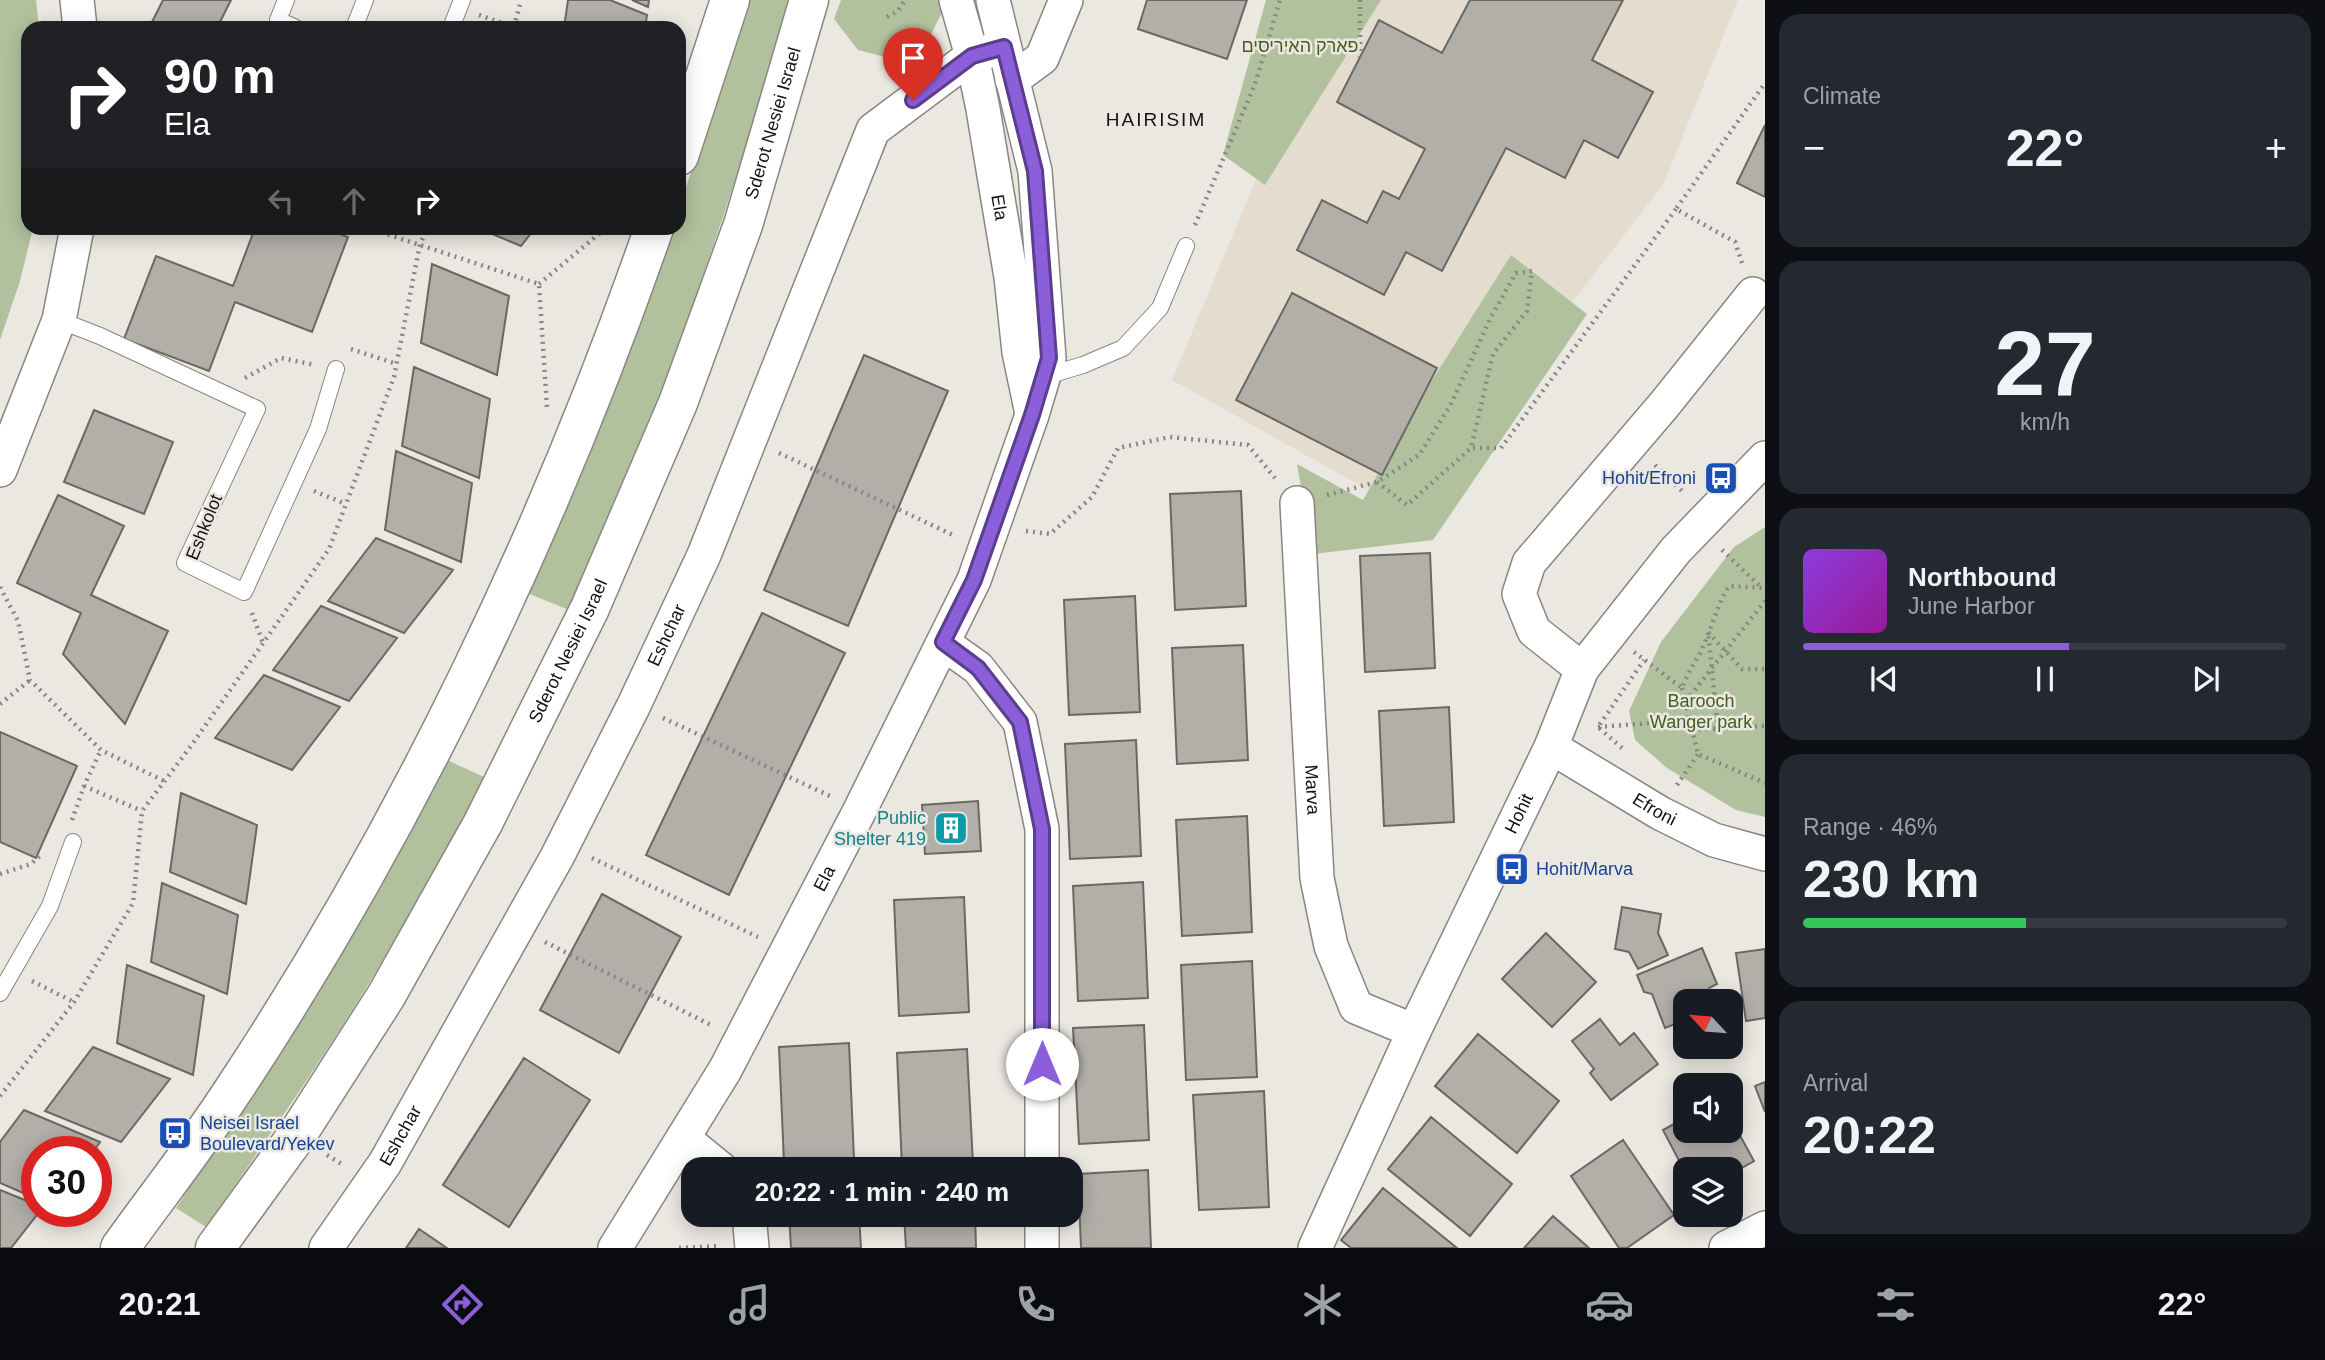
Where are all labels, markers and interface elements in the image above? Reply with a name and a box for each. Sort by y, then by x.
pin [883,28,943,100]
park label: פארק האיריסים [1241,36,1359,56]
icon: arrive [894,39,932,77]
street label: Sderot Nesiei Israel [741,45,805,201]
icon: right [49,49,140,140]
text: 90 m [164,49,276,103]
text: Climate [1803,83,1881,109]
text: Ela [164,106,210,142]
district label: HAIRISIM [1106,109,1206,130]
text: 22° [2006,119,2084,177]
text: − [1803,127,1825,169]
text: + [2265,127,2287,169]
icon: left [262,182,300,220]
icon: ahead [335,182,373,220]
icon: right [408,182,446,220]
street label: Ela [987,193,1012,223]
text: 27 [1994,313,2096,414]
text: km/h [2020,409,2070,435]
bus stop icon: Hohit/Efroni [1702,459,1740,497]
place label: Hohit/Efroni [1602,468,1696,488]
street label: Eshkolot [182,491,226,563]
text: Northbound [1908,562,2057,592]
street label: Sderot Nesiei Israel [525,576,611,726]
text: June Harbor [1908,593,2035,619]
street label: Eshchar [644,601,690,669]
icon: previous [1865,660,1903,698]
icon: pause [2026,660,2064,698]
icon: next [2187,660,2225,698]
park label: Barooch Wanger park [1650,691,1753,732]
street label: Marva [1301,764,1324,816]
street label: Efroni [1629,789,1680,830]
street label: Hohit [1501,790,1537,837]
place label: Public Shelter 419 [834,808,926,849]
building icon: Public Shelter 419 [932,809,970,847]
text: Range · 46% [1803,814,1937,840]
bus stop icon: Hohit/Marva [1493,850,1531,888]
text: 230 km [1803,850,1979,908]
place label: Hohit/Marva [1536,859,1634,879]
street label: Ela [810,861,840,895]
north arrow [1673,989,1743,1059]
map controls [1673,989,1743,1227]
position arrow [1005,1027,1079,1101]
text: Arrival [1803,1070,1868,1096]
button: sound [1673,1073,1743,1143]
street label: Eshchar [376,1102,425,1169]
text: 20:22 [1803,1106,1936,1164]
place label: Neisei Israel Boulevard/Yekev [200,1113,334,1154]
bus stop icon: Neisei Israel Boulevard/Yekev [156,1114,194,1152]
speed limit sign: 30 [21,1136,112,1227]
button: layers [1673,1157,1743,1227]
text: 20:22 · 1 min · 240 m [755,1177,1009,1207]
icon: directions [438,1280,487,1329]
icon: music [725,1280,774,1329]
icon: phone [1011,1280,1060,1329]
icon: climate [1298,1280,1347,1329]
icon: car [1585,1280,1634,1329]
icon: filters [1871,1280,1920,1329]
text: 20:21 [119,1286,201,1322]
text: 22° [2158,1286,2206,1322]

